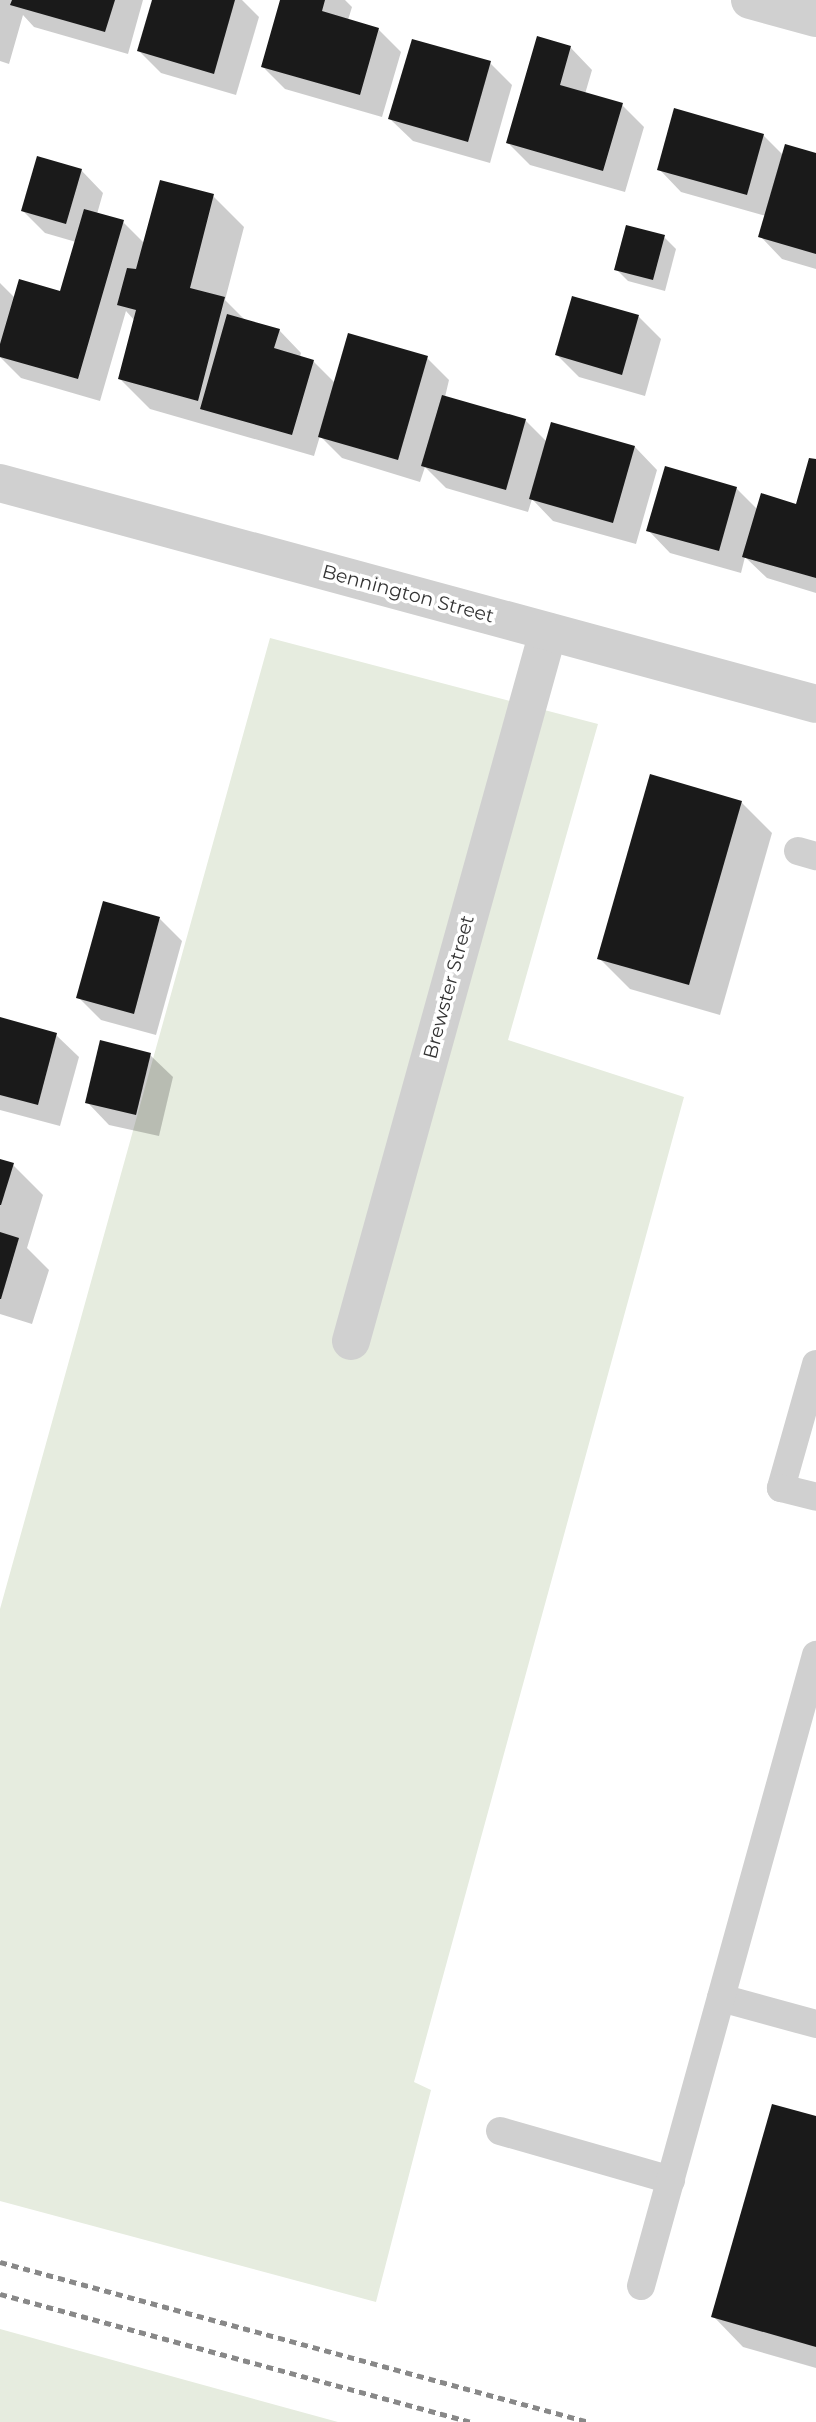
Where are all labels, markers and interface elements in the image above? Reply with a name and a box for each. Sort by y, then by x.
street label: Bennington Street [320,560,496,628]
street label: Brewster Street [419,913,479,1061]

